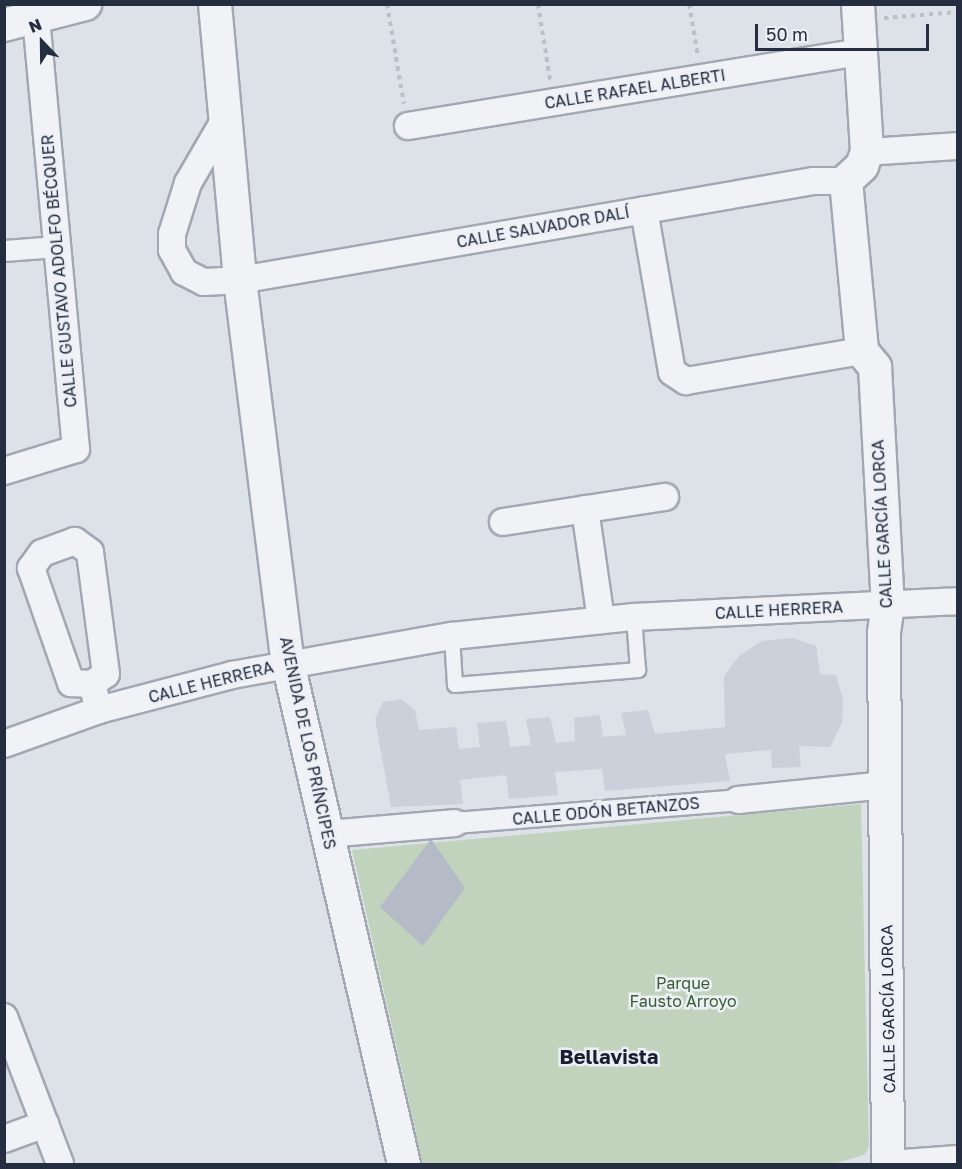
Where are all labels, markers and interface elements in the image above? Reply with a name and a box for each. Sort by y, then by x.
north arrow [12,12,72,72]
scale bar [758,12,932,50]
text: N [26,14,45,37]
text: 50 m [766,23,808,45]
street label: CALLE RAFAEL ALBERTI [543,65,727,113]
street label: CALLE GUSTAVO ADOLFO BÉCQUER [37,134,81,408]
street label: CALLE SALVADOR DALÍ [455,202,631,252]
street label: CALLE GARCÍA LORCA [868,439,896,609]
street label: CALLE HERRERA [714,597,844,623]
street label: AVENIDA DE LOS PRÍNCIPES [276,635,340,851]
street label: CALLE HERRERA [146,657,276,707]
street label: CALLE ODÓN BETANZOS [512,793,700,829]
street label: CALLE GARCÍA LORCA [877,924,899,1094]
park label: Parque Fausto Arroyo [630,973,736,1011]
district label: Bellavista [560,1044,658,1068]

